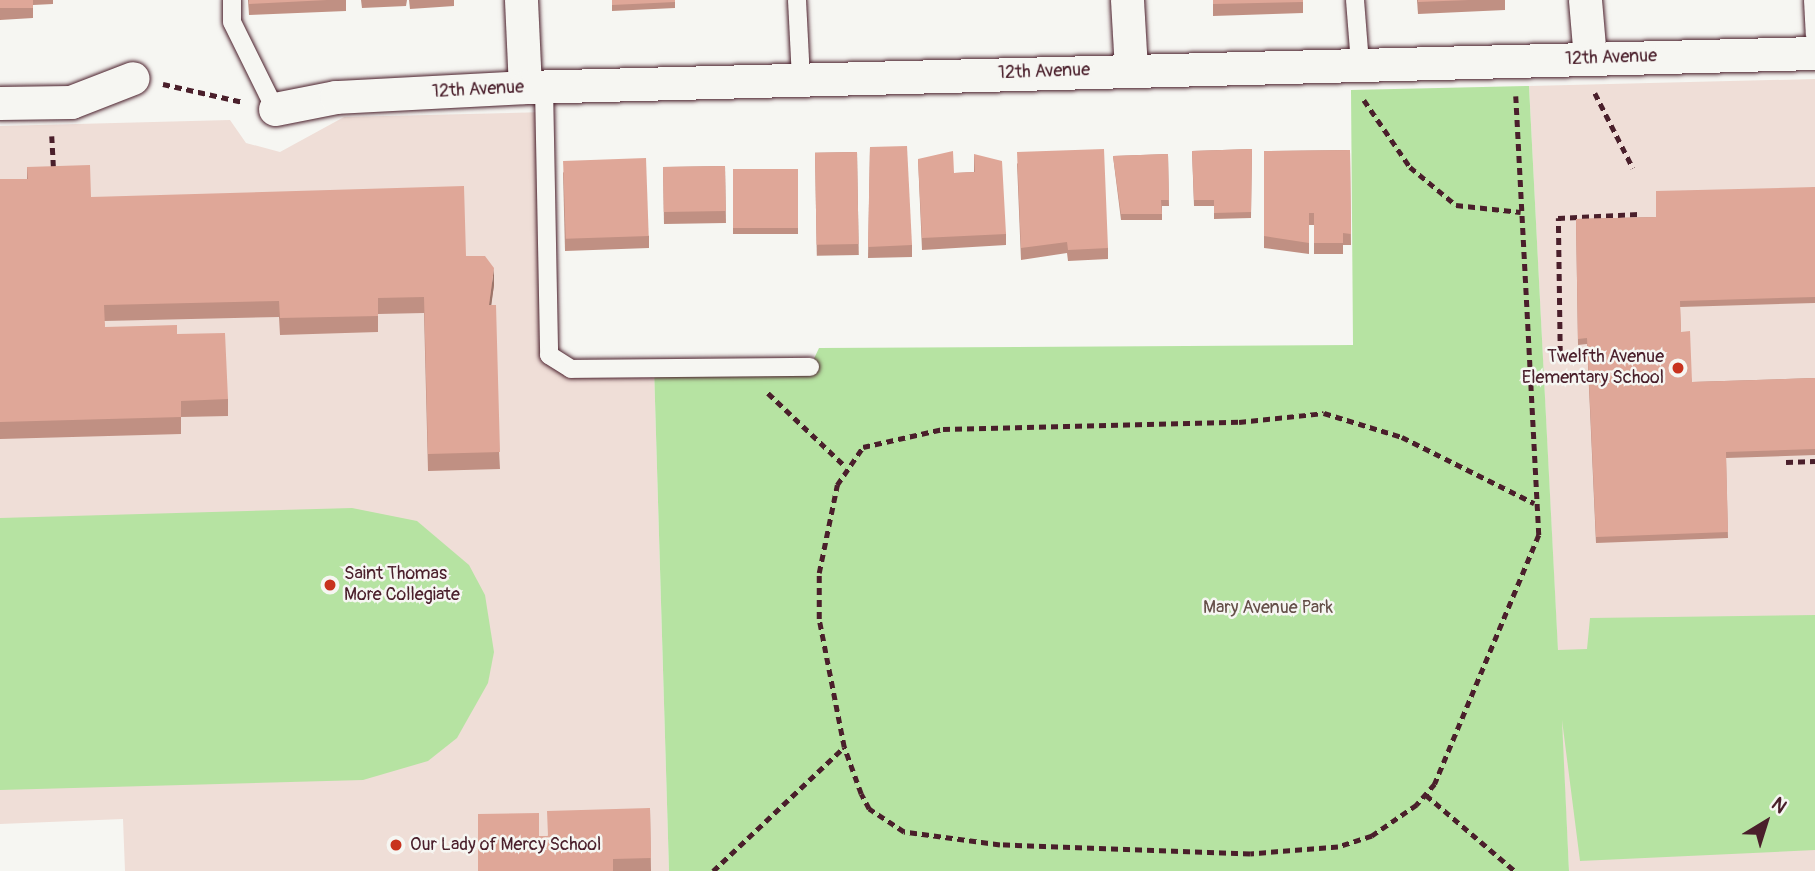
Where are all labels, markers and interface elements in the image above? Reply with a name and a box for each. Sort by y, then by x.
street label: 12th Avenue [1565,46,1657,70]
street label: 12th Avenue [998,60,1090,84]
street label: 12th Avenue [431,77,525,103]
place label: Twelfth Avenue Elementary School [1522,347,1664,390]
marker: Twelfth Avenue Elementary School [1670,360,1686,376]
place label: Saint Thomas More Collegiate [344,564,460,606]
marker: Saint Thomas More Collegiate [322,577,338,593]
park label: Mary Avenue Park [1203,597,1333,619]
north arrow [1731,787,1801,857]
text: N [1766,792,1791,819]
place label: Our Lady of Mercy School [410,834,601,856]
marker: Our Lady of Mercy School [388,837,404,853]

